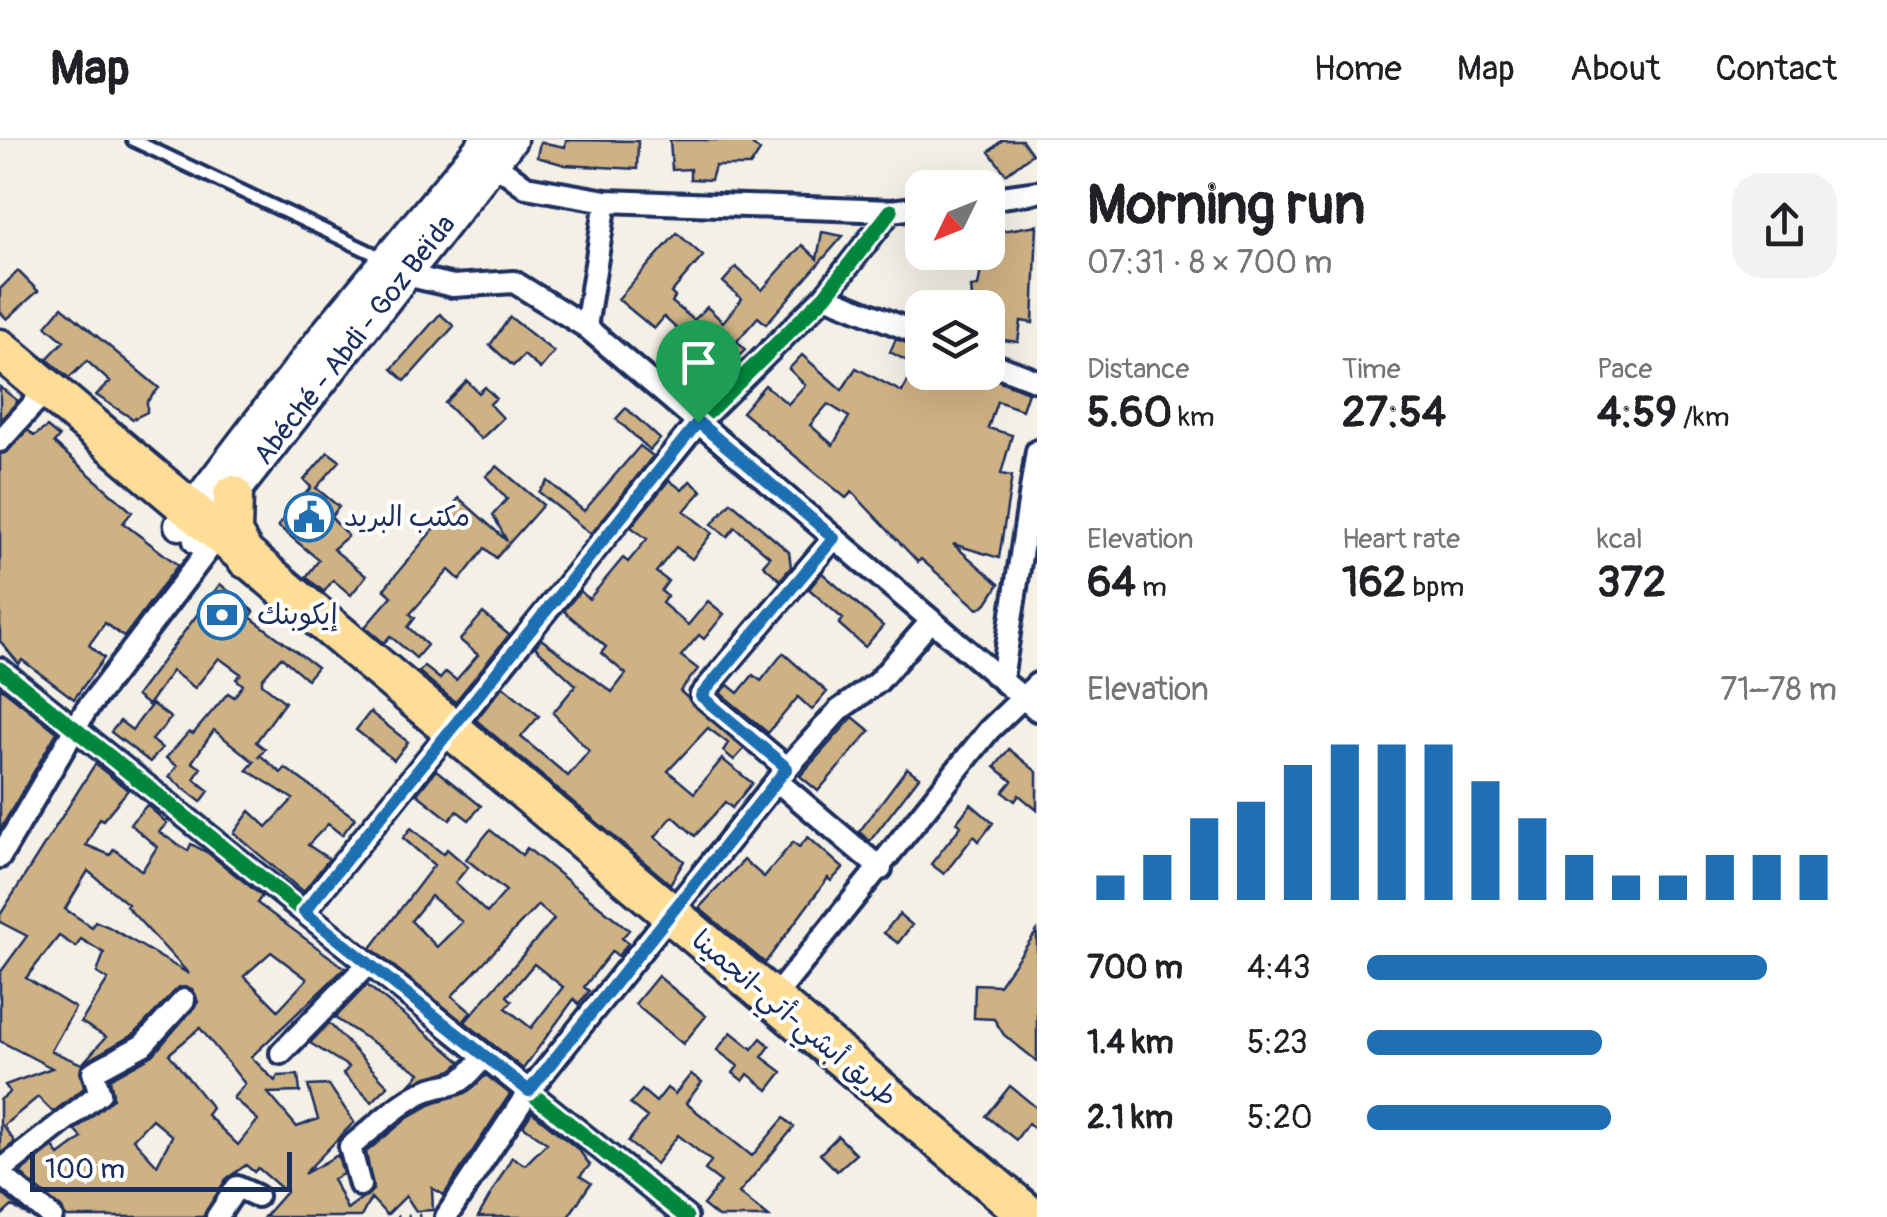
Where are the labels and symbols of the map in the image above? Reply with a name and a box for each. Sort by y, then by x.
north arrow [905,170,1005,270]
street label: Abéché - Abdi - Goz Beïda [247,208,463,472]
pin [656,320,741,423]
public building icon: مكتب البريد [283,491,335,543]
place label: مكتب البريد [344,500,470,535]
bank icon: إيكوبنك [196,589,248,641]
place label: إيكوبنك [257,598,338,633]
street label: طريق أبشي-أتي-انجمينا [680,923,904,1120]
scale bar [30,1147,292,1192]

